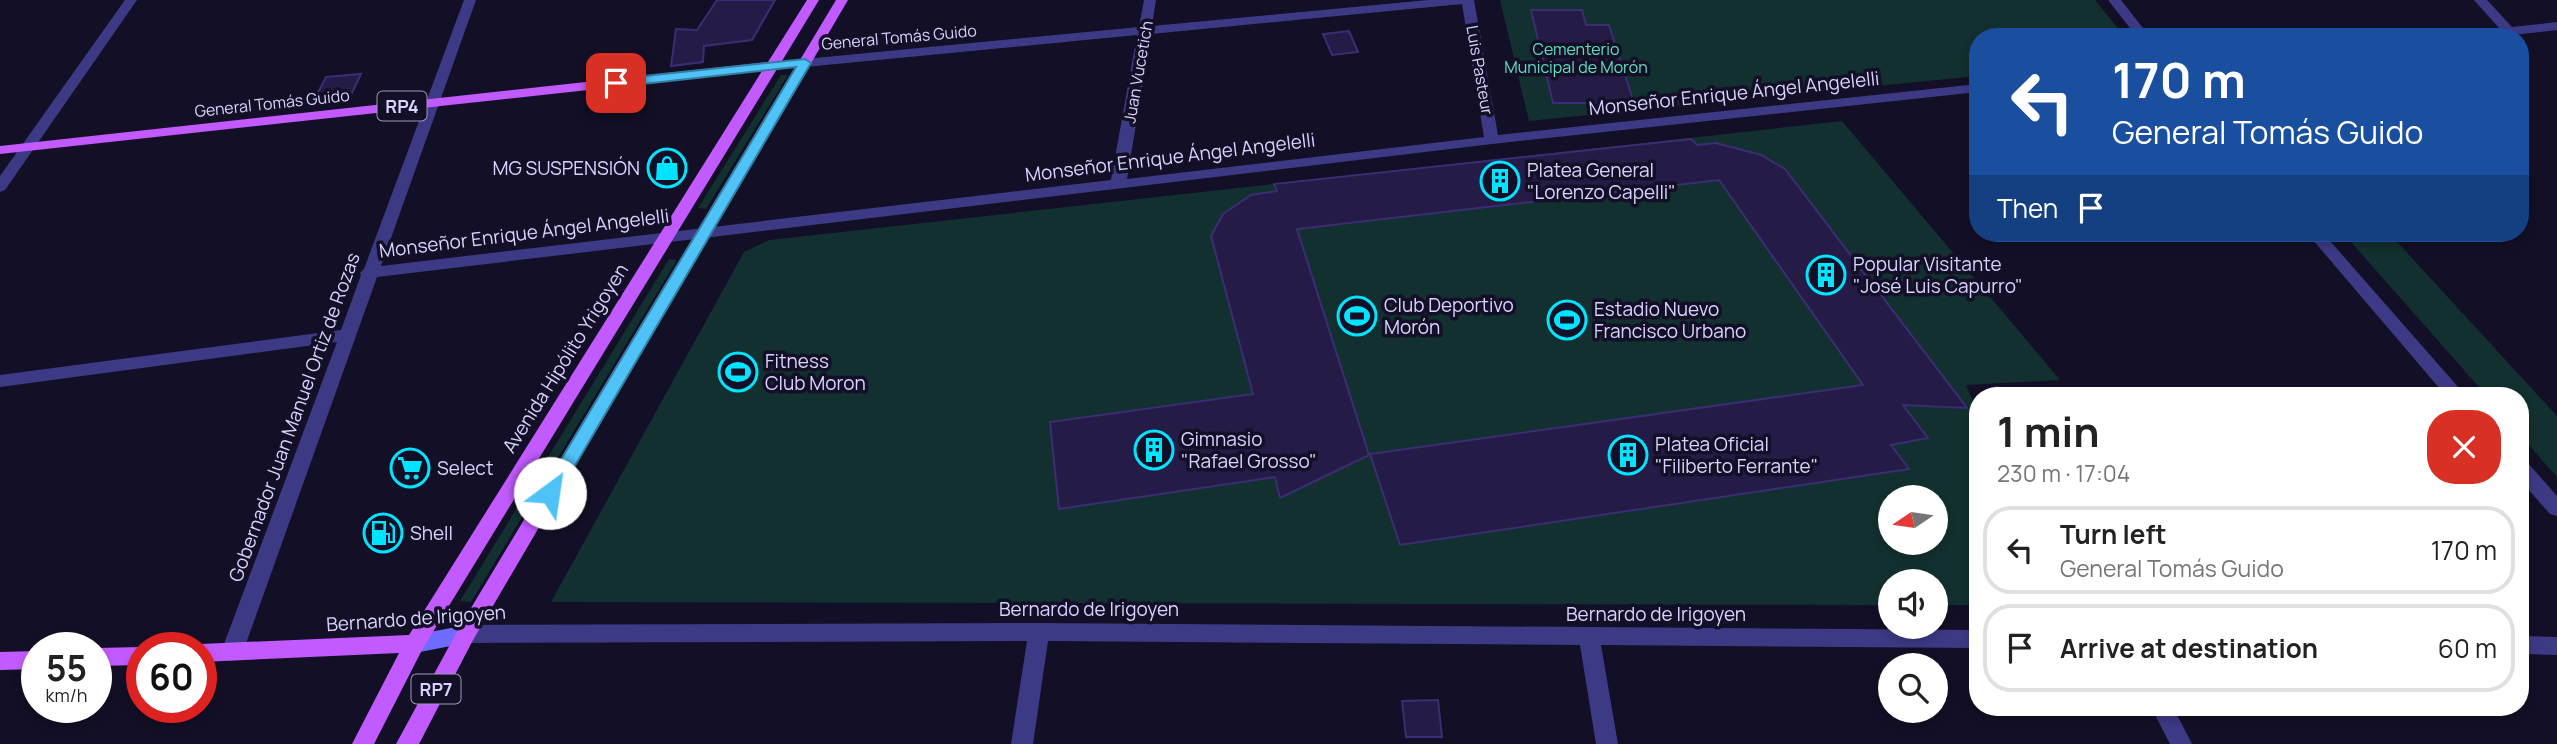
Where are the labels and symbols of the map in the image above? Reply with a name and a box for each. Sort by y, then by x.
street label: General Tomás Guido [820,19,978,55]
street label: Juan Vucetich [1118,19,1158,125]
street label: Luis Pasteur [1461,24,1499,117]
park label: Cementerio Municipal de Morón [1504,38,1648,78]
pin [586,53,646,113]
street label: Monseñor Enrique Ángel Angelelli [1587,65,1881,121]
street label: General Tomás Guido [193,84,351,122]
road number: RP4 [378,92,426,120]
street label: Monseñor Enrique Ángel Angelelli [1023,126,1317,188]
shop icon: MG SUSPENSIÓN [646,147,688,189]
place label: MG SUSPENSIÓN [492,155,640,181]
place label: Platea General "Lorenzo Capelli" [1527,157,1676,205]
building icon: Platea General "Lorenzo Capelli" [1479,160,1521,202]
street label: Monseñor Enrique Ángel Angelelli [377,202,671,264]
street label: Gobernador Juan Manuel Ortiz de Rozas [222,249,366,585]
place label: Popular Visitante "José Luis Capurro" [1853,251,2023,299]
building icon: Popular Visitante "José Luis Capurro" [1805,254,1847,296]
street label: Avenida Hipólito Yrigoyen [496,258,634,458]
place label: Club Deportivo Morón [1384,292,1514,340]
sports icon: Club Deportivo Morón [1336,295,1378,337]
place label: Estadio Nuevo Francisco Urbano [1594,296,1746,344]
sports icon: Estadio Nuevo Francisco Urbano [1546,299,1588,341]
place label: Fitness Club Moron [765,348,866,396]
sports icon: Fitness Club Moron [717,351,759,393]
place label: Gimnasio "Rafael Grosso" [1181,426,1317,474]
building icon: Gimnasio "Rafael Grosso" [1133,429,1175,471]
place label: Platea Oficial "Filiberto Ferrante" [1655,431,1818,479]
building icon: Platea Oficial "Filiberto Ferrante" [1607,434,1649,476]
supermarket icon: Select [389,447,431,489]
place label: Select [437,455,494,481]
position arrow [513,456,587,530]
north arrow [1878,485,1948,555]
fuel station icon: Shell [362,512,404,554]
place label: Shell [410,520,453,546]
street label: Bernardo de Irigoyen [999,596,1179,622]
street label: Bernardo de Irigoyen [325,599,507,637]
street label: Bernardo de Irigoyen [1566,601,1746,627]
speed limit sign: 60 [126,632,217,723]
road number: RP7 [412,674,460,704]

